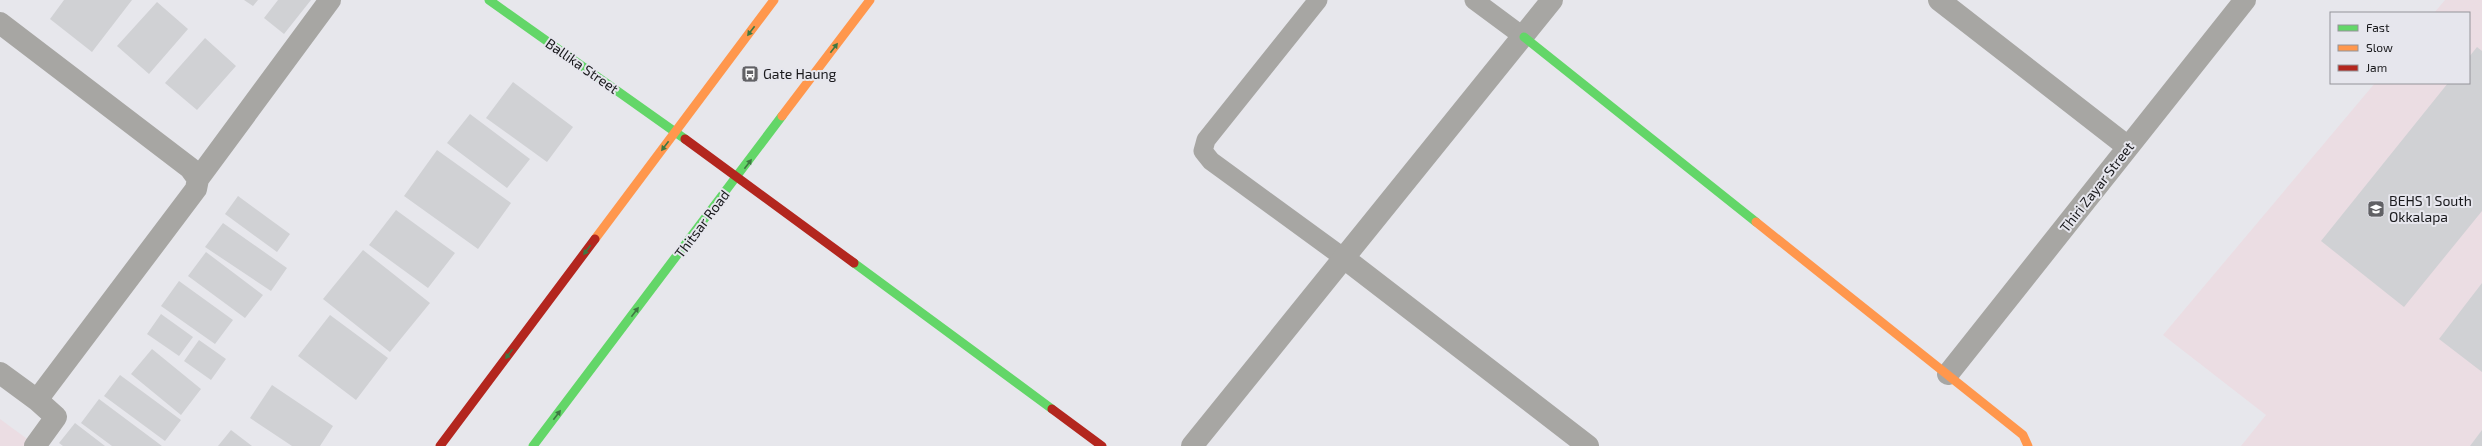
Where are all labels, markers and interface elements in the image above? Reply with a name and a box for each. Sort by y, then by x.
legend [2330,12,2470,84]
text: Fast [2366,20,2390,34]
one-way arrow [747,26,755,37]
street label: Ballika Street [543,34,622,97]
text: Slow [2366,40,2393,54]
one-way arrow [830,43,838,54]
text: Jam [2366,60,2387,74]
bus stop icon: Gate Haung [740,64,760,84]
place label: Gate Haung [763,65,837,82]
street label: Thiri Zayar Street [2056,138,2137,235]
one-way arrow [661,141,669,152]
one-way arrow [744,158,752,169]
street label: Thitsar Road [671,186,733,261]
place label: BEHS 1 South Okkalapa [2389,192,2472,225]
school or university icon: BEHS 1 South Okkalapa [2366,199,2386,219]
one-way arrow [582,245,591,256]
one-way arrow [631,306,640,317]
one-way arrow [504,349,513,360]
one-way arrow [552,410,560,420]

